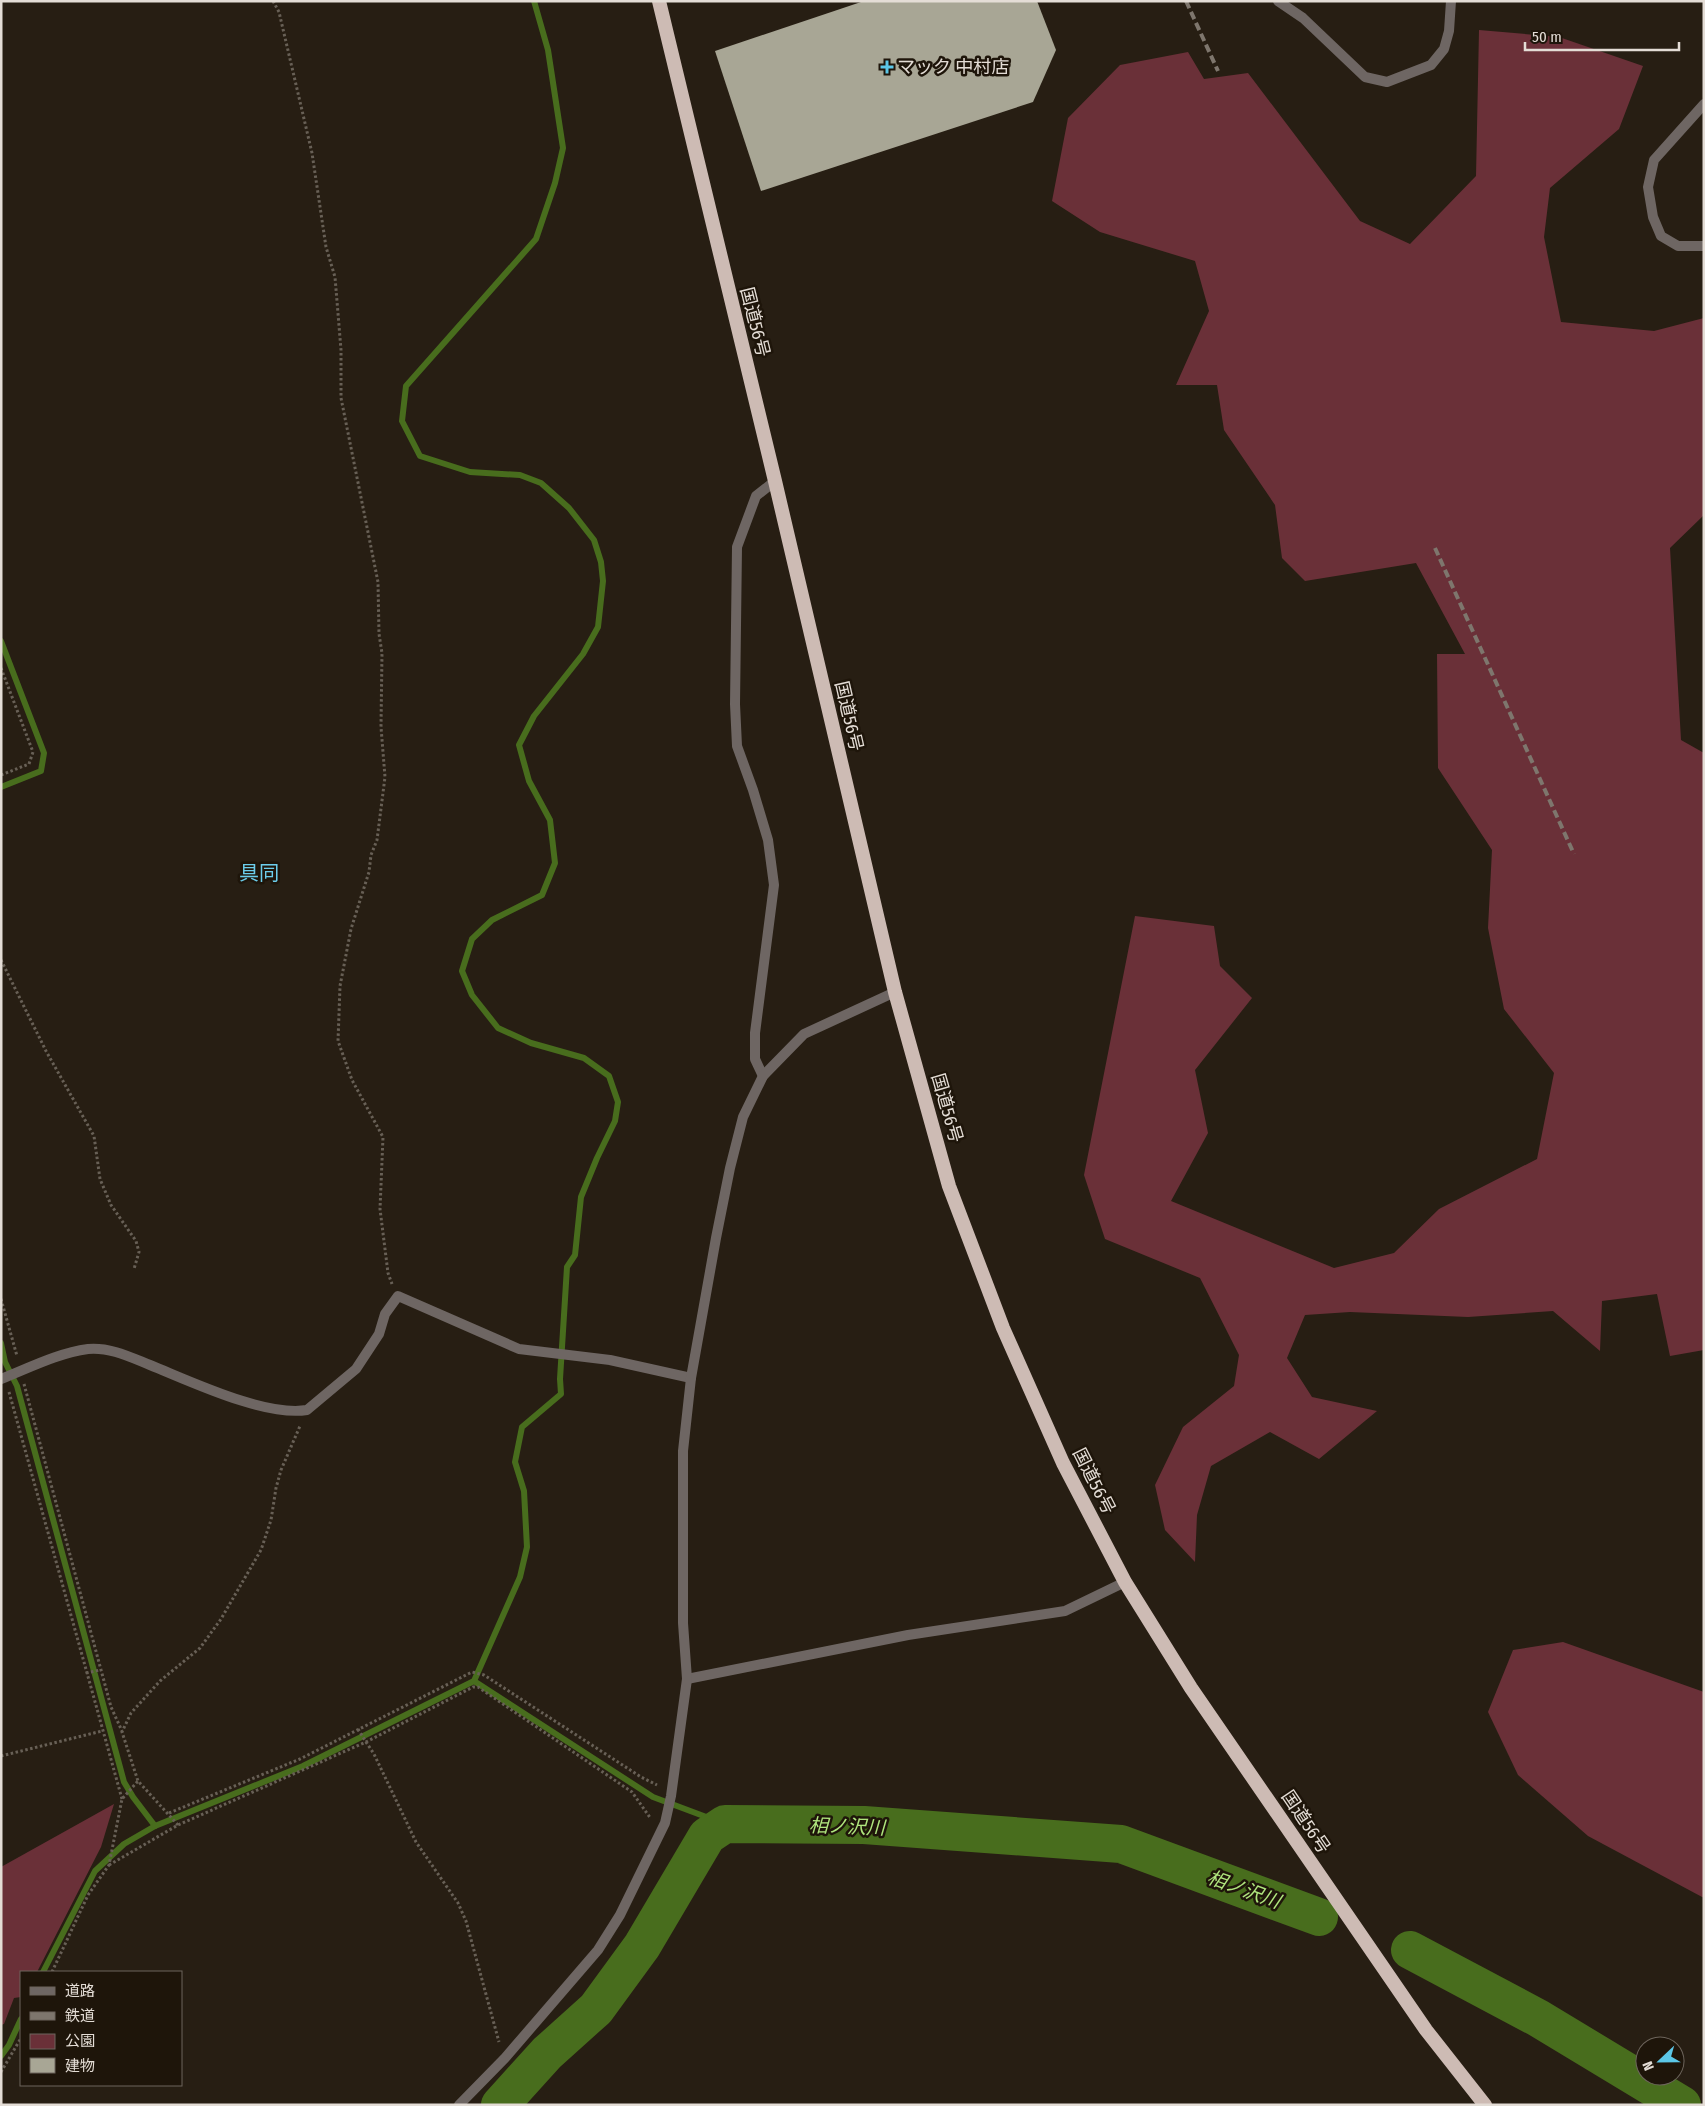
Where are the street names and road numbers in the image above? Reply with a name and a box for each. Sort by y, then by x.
street label: 国道56号 [736,285,774,359]
street label: 国道56号 [830,679,868,753]
street label: 国道56号 [927,1071,967,1145]
street label: 国道56号 [1068,1444,1120,1518]
street label: 国道56号 [1277,1786,1335,1858]

